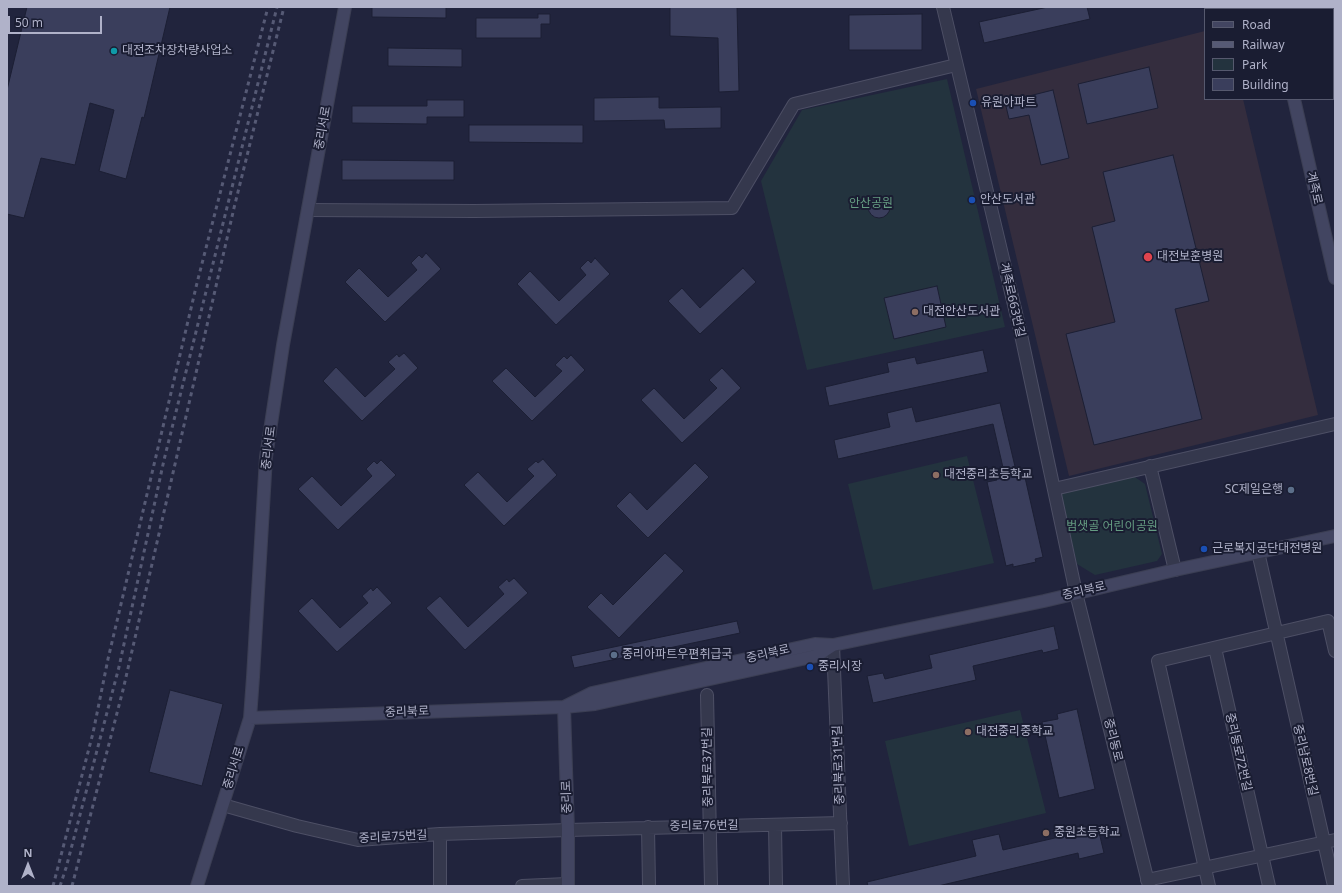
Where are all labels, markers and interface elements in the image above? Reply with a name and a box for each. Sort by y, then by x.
scale bar [10,8,104,34]
legend [1204,8,1334,100]
text: 50 m [15,14,43,31]
text: Road [1242,16,1271,33]
text: Railway [1242,36,1285,53]
place label: 대전조차장차량사업소 [122,44,232,58]
marker: 대전조차장차량사업소 [109,46,119,56]
text: Park [1242,56,1267,73]
text: Building [1242,76,1289,93]
place label: 유원아파트 [981,96,1036,110]
marker: 유원아파트 [968,98,978,108]
street label: 중리서로 [312,105,334,151]
street label: 계족로 [1303,170,1325,206]
place label: 안산도서관 [980,193,1035,207]
marker: 안산도서관 [967,195,977,205]
park label: 안산공원 [849,197,893,211]
place label: 대전보훈병원 [1157,250,1223,264]
marker: 대전보훈병원 [1142,251,1154,263]
street label: 계족로663번길 [996,261,1028,339]
place label: 대전안산도서관 [923,305,1000,319]
marker: 대전안산도서관 [910,307,920,317]
street label: 중리서로 [259,425,279,471]
place label: 대전중리초등학교 [944,468,1032,482]
marker: 대전중리초등학교 [931,470,941,480]
place label: SC제일은행 [1225,483,1283,497]
marker: SC제일은행 [1286,485,1296,495]
park label: 범샛골 어린이공원 [1066,520,1158,534]
place label: 근로복지공단대전병원 [1212,542,1322,556]
marker: 근로복지공단대전병원 [1199,544,1209,554]
street label: 중리북로 [1061,579,1107,603]
street label: 중리북로 [745,642,791,666]
place label: 중리아파트우편취급국 [622,648,732,662]
marker: 중리아파트우편취급국 [609,650,619,660]
place label: 중리시장 [818,660,862,674]
marker: 중리시장 [805,662,815,672]
street label: 중리북로 [385,704,429,720]
street label: 중리동로72번길 [1222,711,1254,793]
street label: 중리동로 [1101,717,1125,763]
street label: 중리남로8번길 [1290,723,1320,797]
street label: 중리북로31번길 [830,725,848,805]
place label: 대전중리중학교 [976,725,1053,739]
street label: 중리북로37번길 [700,727,716,807]
marker: 대전중리중학교 [963,727,973,737]
street label: 중리서로 [221,745,247,791]
street label: 중리로 [559,780,575,814]
street label: 중리로76번길 [669,818,739,834]
place label: 중원초등학교 [1054,826,1120,840]
street label: 중리로75번길 [358,828,428,846]
marker: 중원초등학교 [1041,828,1051,838]
north arrow [8,845,48,885]
text: N [24,845,32,860]

